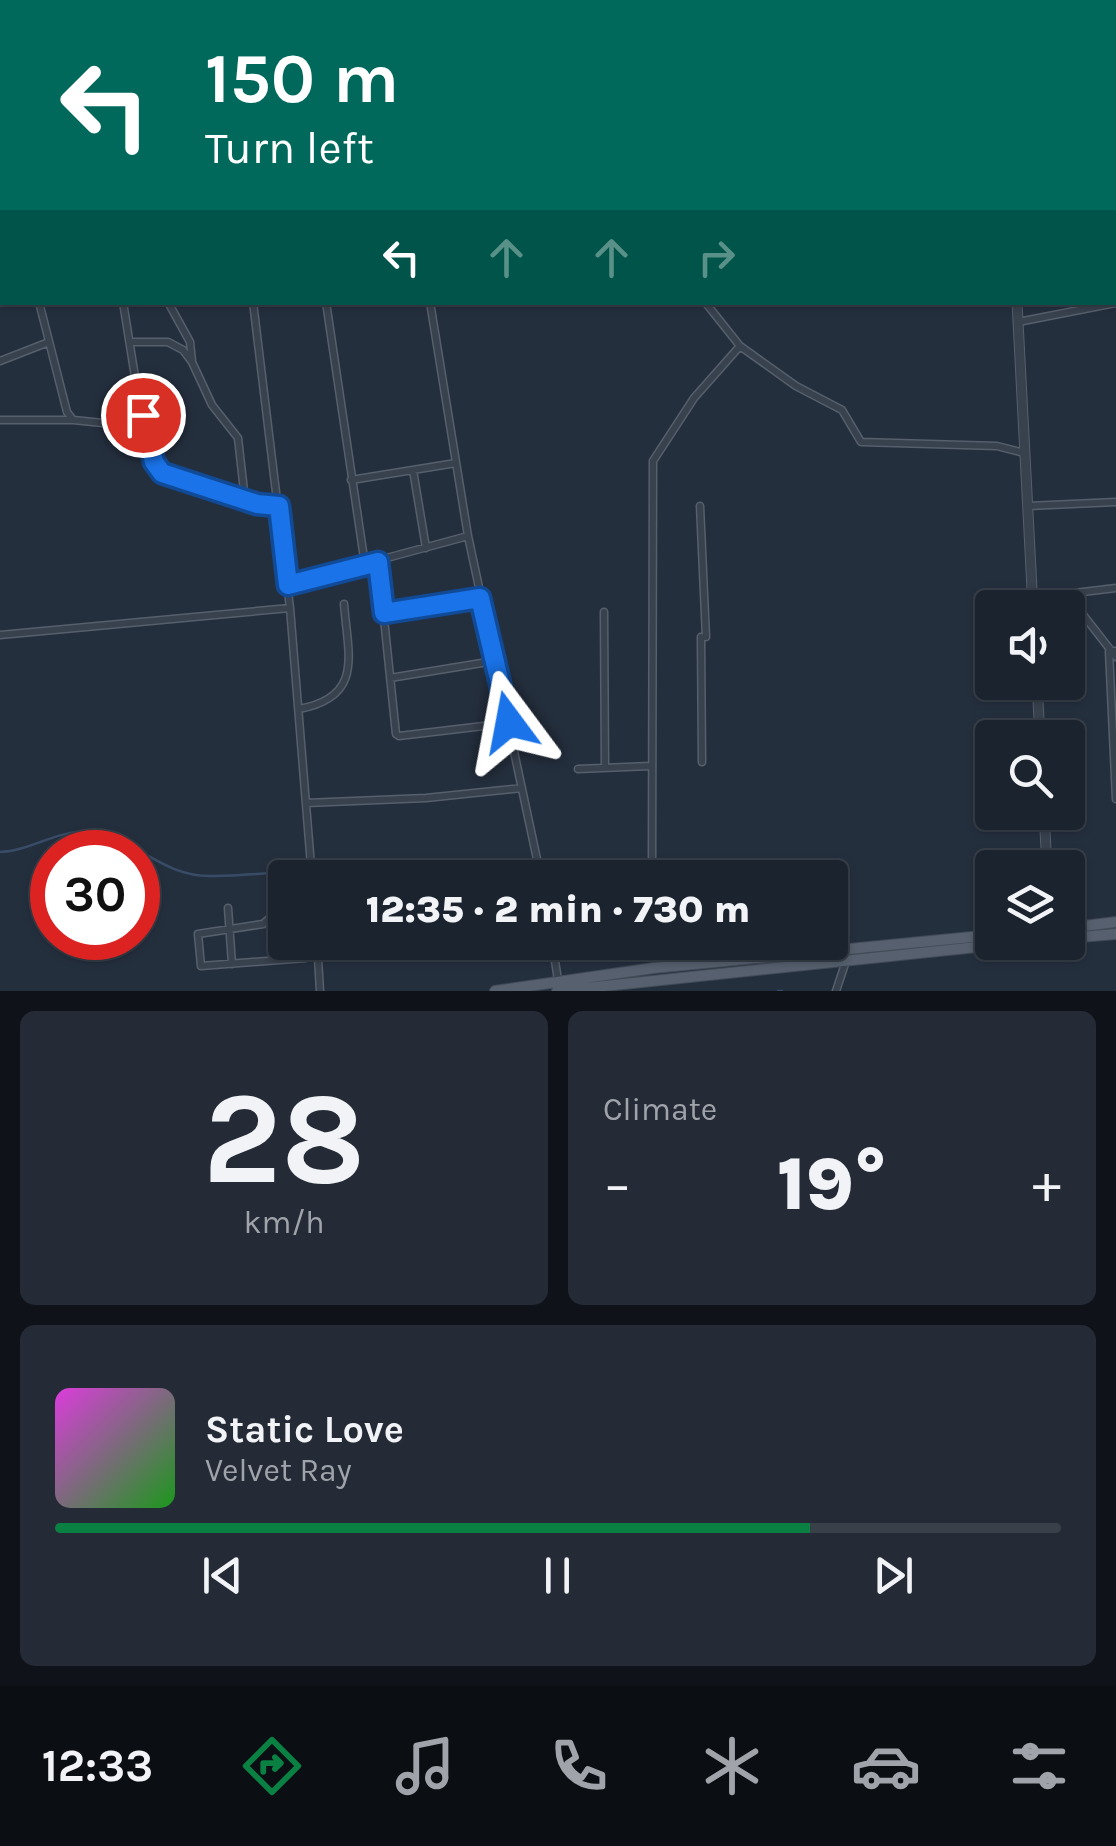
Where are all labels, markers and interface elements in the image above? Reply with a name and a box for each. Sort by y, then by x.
text: 150 m [205,38,399,120]
icon: left [40,40,170,170]
text: Turn left [205,122,374,174]
icon: left [374,230,429,285]
icon: ahead [479,230,534,285]
icon: ahead [584,230,639,285]
icon: right [689,230,744,285]
pin [101,373,186,458]
icon: arrive [116,388,171,443]
map controls [975,590,1085,960]
button: sound [975,590,1085,700]
position arrow [457,670,561,774]
button: search [975,720,1085,830]
speed limit sign: 30 [30,830,160,960]
button: layers [975,850,1085,960]
text: 12:35 · 2 min · 730 m [366,887,750,932]
text: 28 [203,1063,365,1215]
text: Climate [603,1091,717,1128]
text: 19° [777,1140,887,1228]
text: − [603,1152,632,1216]
text: + [1032,1152,1061,1216]
text: km/h [243,1204,325,1241]
text: Static Love [205,1407,404,1452]
text: Velvet Ray [205,1452,352,1489]
icon: previous [195,1548,250,1603]
icon: pause [530,1548,585,1603]
icon: next [866,1548,921,1603]
icon: directions [237,1731,307,1801]
icon: music [390,1731,460,1801]
icon: phone [544,1731,614,1801]
icon: climate [697,1731,767,1801]
icon: car [851,1731,921,1801]
icon: filters [1004,1731,1074,1801]
text: 12:33 [42,1740,153,1792]

